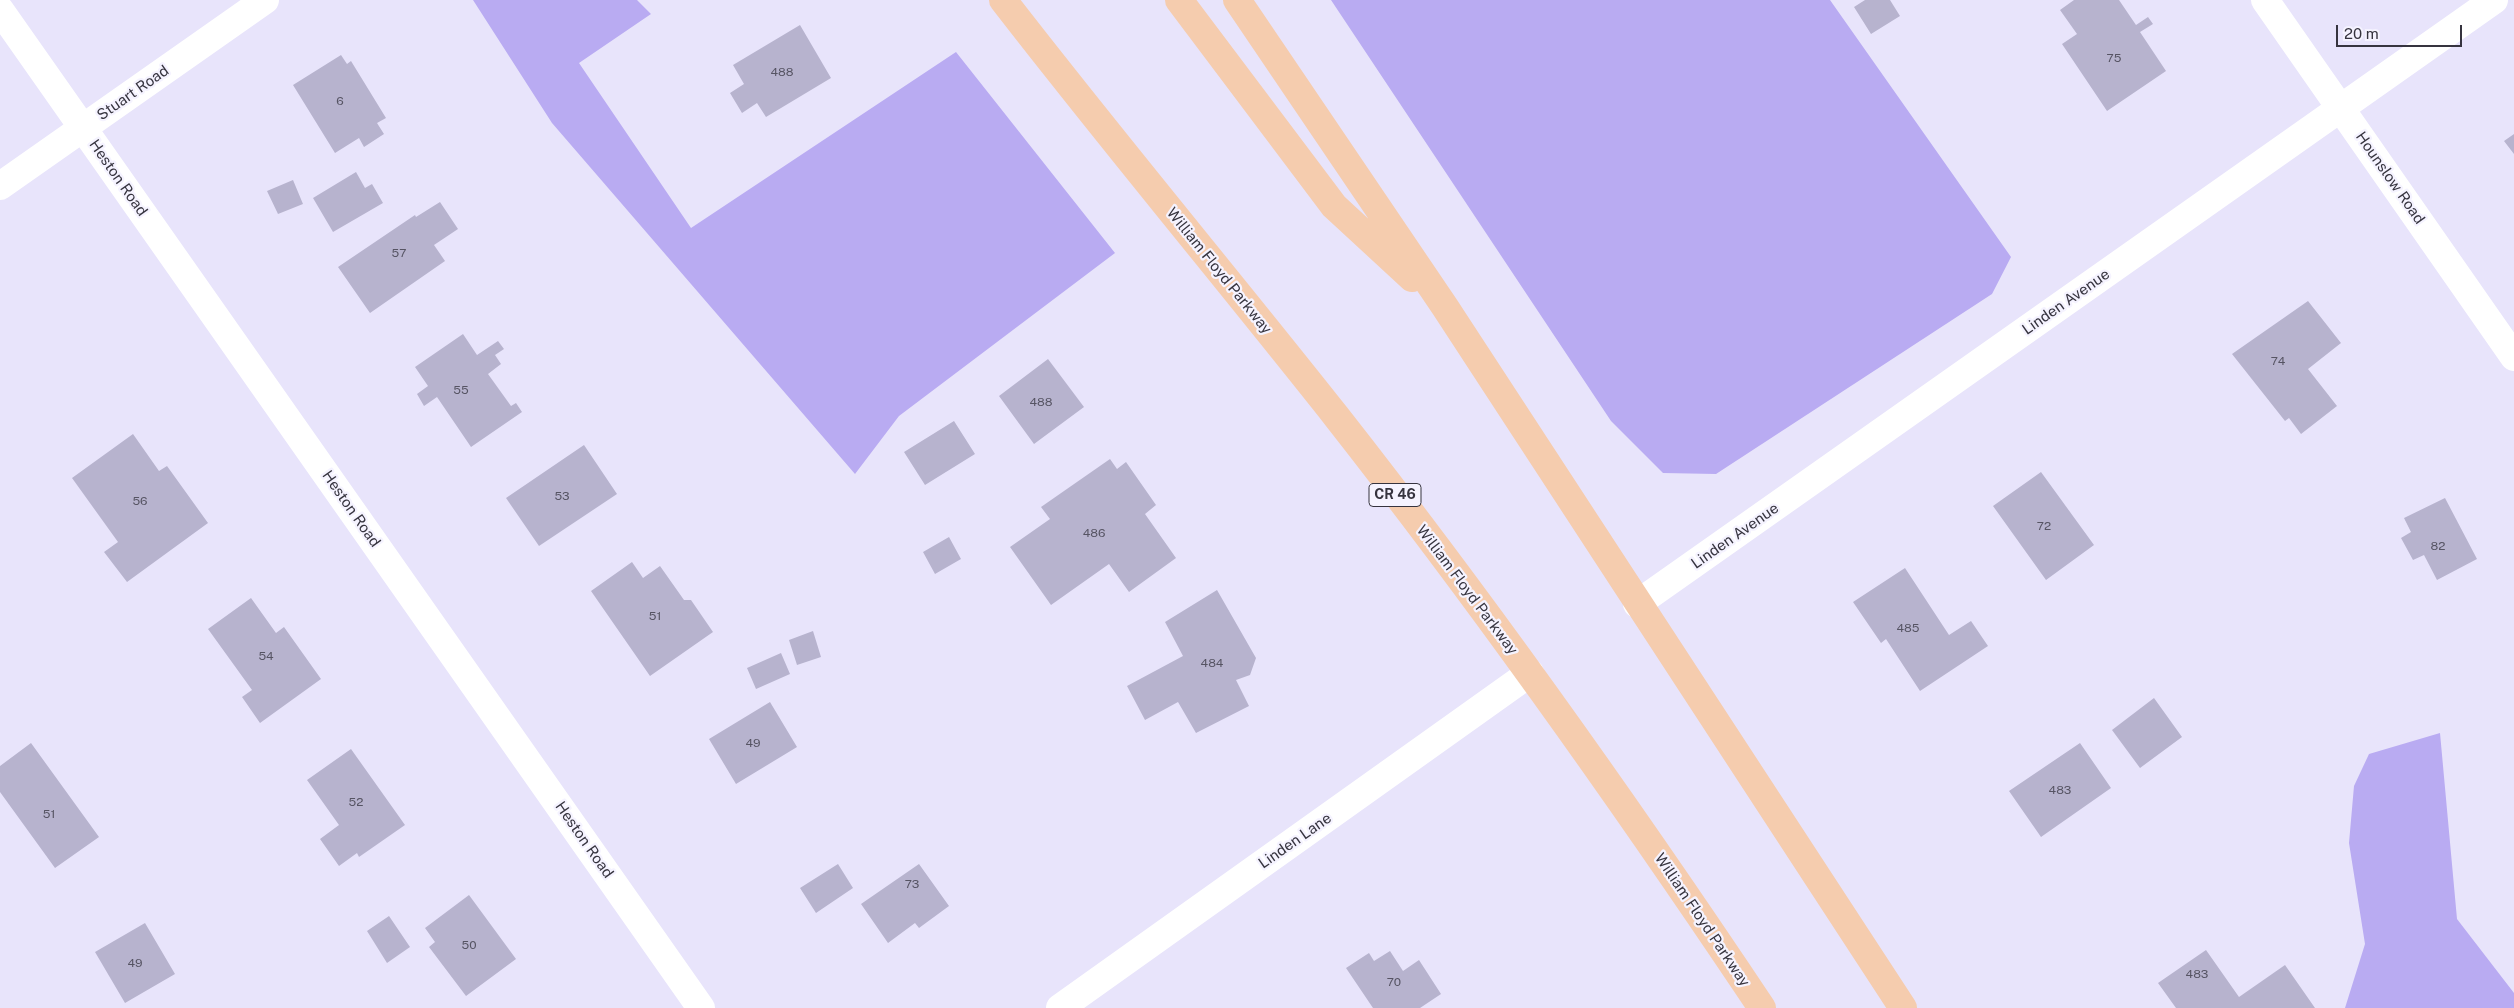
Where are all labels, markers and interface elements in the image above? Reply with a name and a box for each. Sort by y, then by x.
scale bar [2339,15,2465,47]
text: 20 m [2344,25,2379,42]
house number: 75 [2107,51,2121,65]
street label: Stuart Road [94,62,172,124]
house number: 488 [770,65,794,79]
house number: 6 [336,94,344,108]
street label: Hounslow Road [2352,129,2428,227]
street label: Heston Road [85,136,151,220]
street label: William Floyd Parkway [1163,204,1275,338]
house number: 57 [392,246,406,260]
street label: Linden Avenue [2019,265,2113,339]
house number: 74 [2271,354,2285,368]
house number: 55 [453,383,469,397]
house number: 488 [1029,395,1053,409]
street label: Heston Road [318,467,384,551]
road number: CR 46 [1369,484,1421,506]
house number: 53 [554,489,570,503]
house number: 56 [132,494,148,508]
street label: Linden Avenue [1688,499,1782,573]
house number: 72 [2037,519,2051,533]
street label: William Floyd Parkway [1412,522,1522,658]
house number: 486 [1083,526,1105,540]
house number: 82 [2431,539,2445,553]
house number: 51 [649,609,661,623]
house number: 485 [1897,621,1919,635]
house number: 54 [258,649,274,663]
house number: 484 [1201,656,1223,670]
house number: 49 [745,736,761,750]
house number: 483 [2049,783,2071,797]
house number: 52 [349,795,363,809]
street label: Heston Road [551,798,617,882]
house number: 51 [43,807,55,821]
street label: Linden Lane [1255,809,1335,873]
street label: William Floyd Parkway [1651,850,1753,990]
house number: 73 [905,877,919,891]
house number: 50 [461,938,477,952]
house number: 49 [127,956,143,970]
house number: 483 [2186,967,2208,981]
house number: 70 [1387,975,1401,989]

